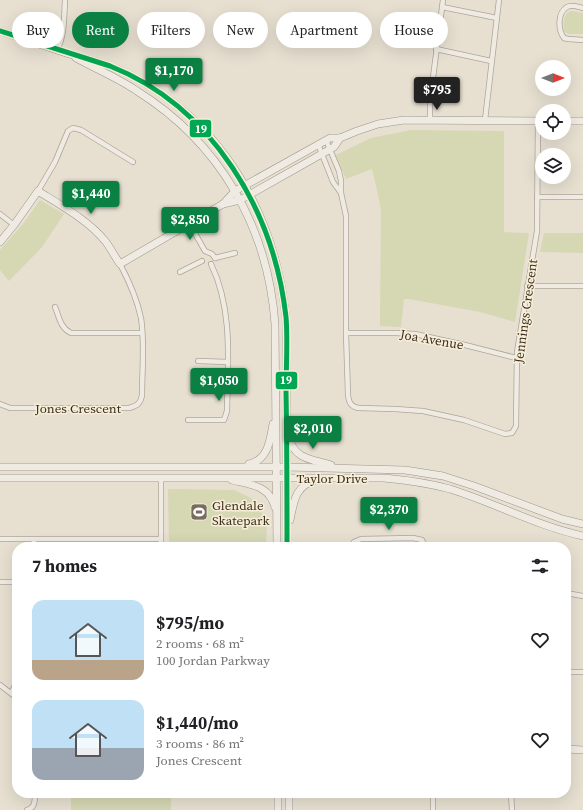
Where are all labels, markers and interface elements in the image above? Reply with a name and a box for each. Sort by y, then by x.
chip: Buy [12,12,64,48]
chip: Rent [72,12,129,48]
chip: Filters [137,12,205,48]
chip: New [213,12,268,48]
chip: Apartment [276,12,372,48]
chip: House [380,12,448,48]
pin: $1,170 [141,58,207,92]
north arrow [535,60,571,96]
map controls [535,60,571,184]
text: $1,170 [154,62,194,79]
pin: $795 [413,77,461,111]
text: $795 [423,81,451,98]
button: locate [535,104,571,140]
line badge: 19 [189,119,212,138]
text: 19 [195,122,207,137]
button: layers [535,148,571,184]
pin: $1,440 [58,181,124,215]
text: $1,440 [71,185,111,202]
pin: $2,850 [157,207,223,241]
text: $2,850 [170,211,210,228]
street label: Jennings Crescent [510,257,541,365]
street label: Joa Avenue [398,325,465,353]
pin: $1,050 [186,368,252,402]
line badge: 19 [275,371,298,390]
text: $1,050 [199,372,239,389]
text: 19 [280,373,292,388]
street label: Jones Crescent [34,400,122,417]
pin: $2,010 [280,416,346,450]
text: $2,010 [293,420,333,437]
street label: Taylor Drive [296,470,368,487]
place label: Glendale Skatepark [212,497,270,529]
pin: $2,370 [356,497,422,531]
text: $2,370 [369,501,409,518]
sports icon: Glendale Skatepark [189,502,209,522]
text: 7 homes [32,554,97,578]
icon: filters [529,555,551,577]
text: $795/mo [156,611,224,635]
icon: home [64,616,112,664]
icon: heart [529,629,551,651]
text: 2 rooms · 68 m² [156,635,244,652]
text: 100 Jordan Parkway [156,652,270,669]
text: $1,440/mo [156,711,238,735]
icon: home [64,716,112,764]
icon: heart [529,729,551,751]
text: 3 rooms · 86 m² [156,735,244,752]
text: Jones Crescent [156,752,242,769]

